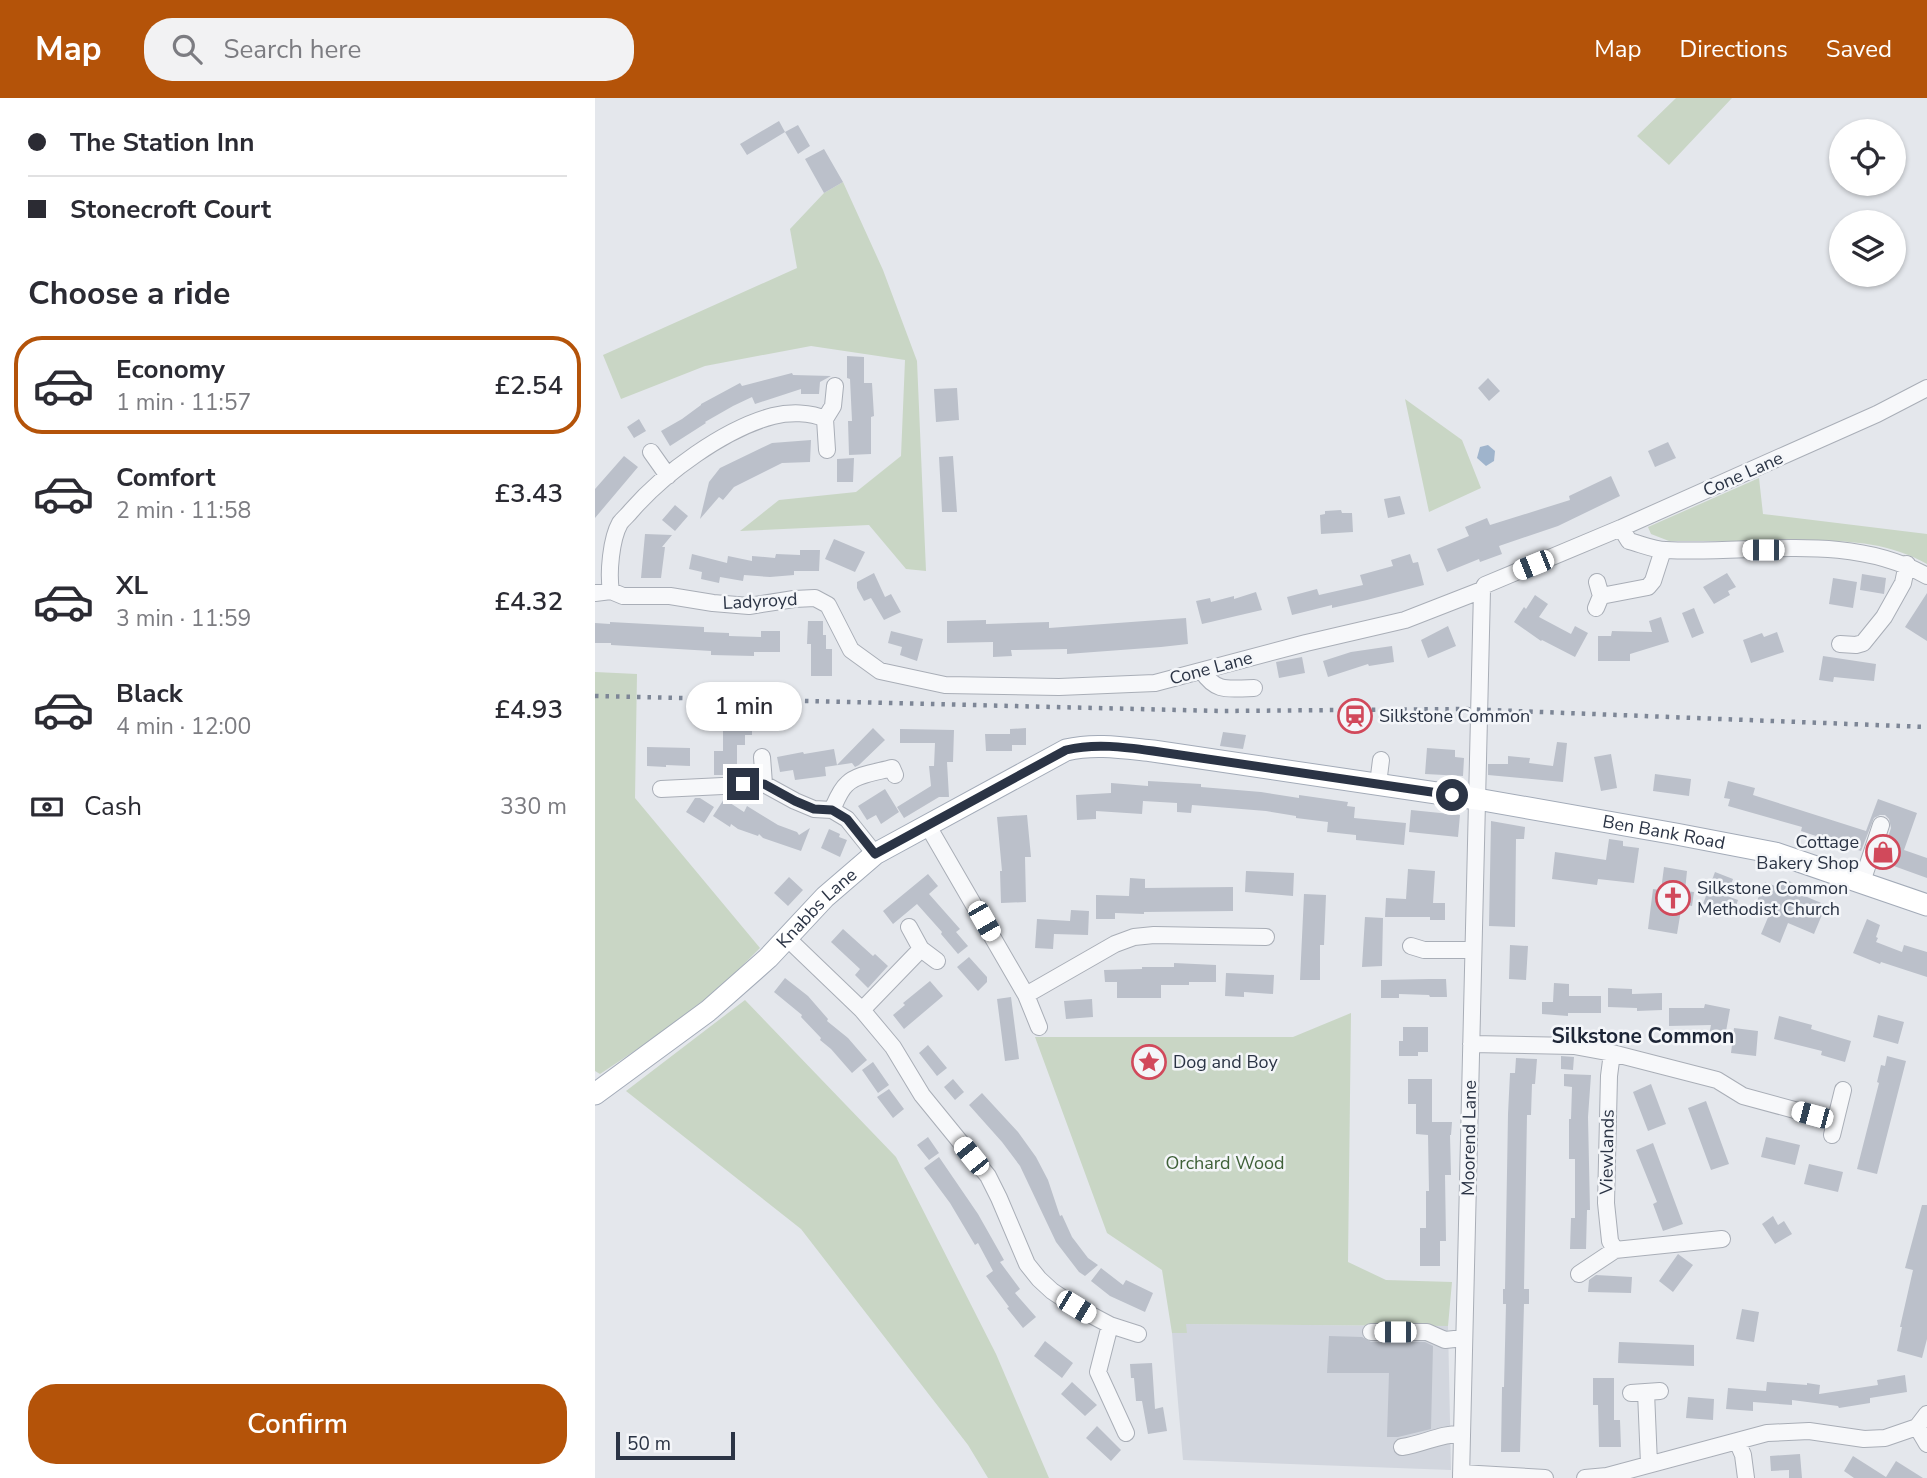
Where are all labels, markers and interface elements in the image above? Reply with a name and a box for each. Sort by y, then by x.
search box [144,18,634,81]
text: Map [35,27,102,72]
icon: search [168,30,206,68]
text: Search here [224,32,361,67]
text: Map [1594,33,1641,65]
text: Directions [1679,33,1788,65]
text: Saved [1826,33,1892,65]
map controls [1829,119,1906,287]
button: locate [1829,119,1906,196]
text: The Station Inn [70,125,255,160]
text: Stonecroft Court [70,192,271,227]
button: layers [1829,210,1906,287]
text: Choose a ride [28,272,230,315]
text: Economy [116,352,225,387]
icon: car [32,354,95,417]
text: £2.54 [494,368,563,403]
text: 1 min · 11:57 [116,387,251,418]
street label: Cone Lane [1699,446,1787,502]
text: Comfort [116,460,216,495]
icon: car [32,462,95,525]
text: £3.43 [494,476,563,511]
text: 2 min · 11:58 [116,495,251,526]
car [1743,540,1785,561]
car [1510,547,1557,583]
text: XL [116,568,148,603]
icon: car [32,570,95,633]
text: £4.32 [494,584,563,619]
street label: Ladyroyd [722,587,798,615]
text: 3 min · 11:59 [116,603,251,634]
street label: Cone Lane [1167,645,1255,691]
text: Black [116,676,183,711]
icon: car [32,678,95,741]
callout: 1 min [685,682,801,732]
text: 1 min [715,691,773,722]
text: £4.93 [494,692,563,727]
station icon: Silkstone Common [1336,697,1374,735]
place label: Silkstone Common [1379,704,1530,728]
text: 4 min · 12:00 [116,711,251,742]
route end [727,768,759,800]
route start [1436,779,1468,811]
icon: cash [28,788,66,826]
text: Cash [84,789,142,824]
text: 330 m [500,791,567,822]
street label: Ben Bank Road [1601,809,1727,855]
place label: Cottage Bakery Shop [1756,830,1859,875]
shop icon: Cottage Bakery Shop [1864,833,1902,871]
street label: Knabbs Lane [771,863,862,953]
place label: Silkstone Common Methodist Church [1697,876,1848,921]
church icon: Silkstone Common Methodist Church [1654,879,1692,917]
car [965,898,1004,944]
district label: Silkstone Common [1552,1022,1734,1050]
place icon: Dog and Boy [1130,1043,1168,1081]
place label: Dog and Boy [1173,1050,1278,1074]
street label: Moorend Lane [1456,1080,1482,1196]
car [1789,1099,1836,1131]
street label: Viewlands [1594,1109,1620,1196]
car [950,1133,993,1179]
park label: Orchard Wood [1166,1151,1284,1175]
car [1053,1287,1100,1327]
car [1375,1322,1417,1343]
button: Confirm [28,1384,567,1464]
scale bar [616,1429,735,1461]
text: 50 m [627,1431,671,1457]

